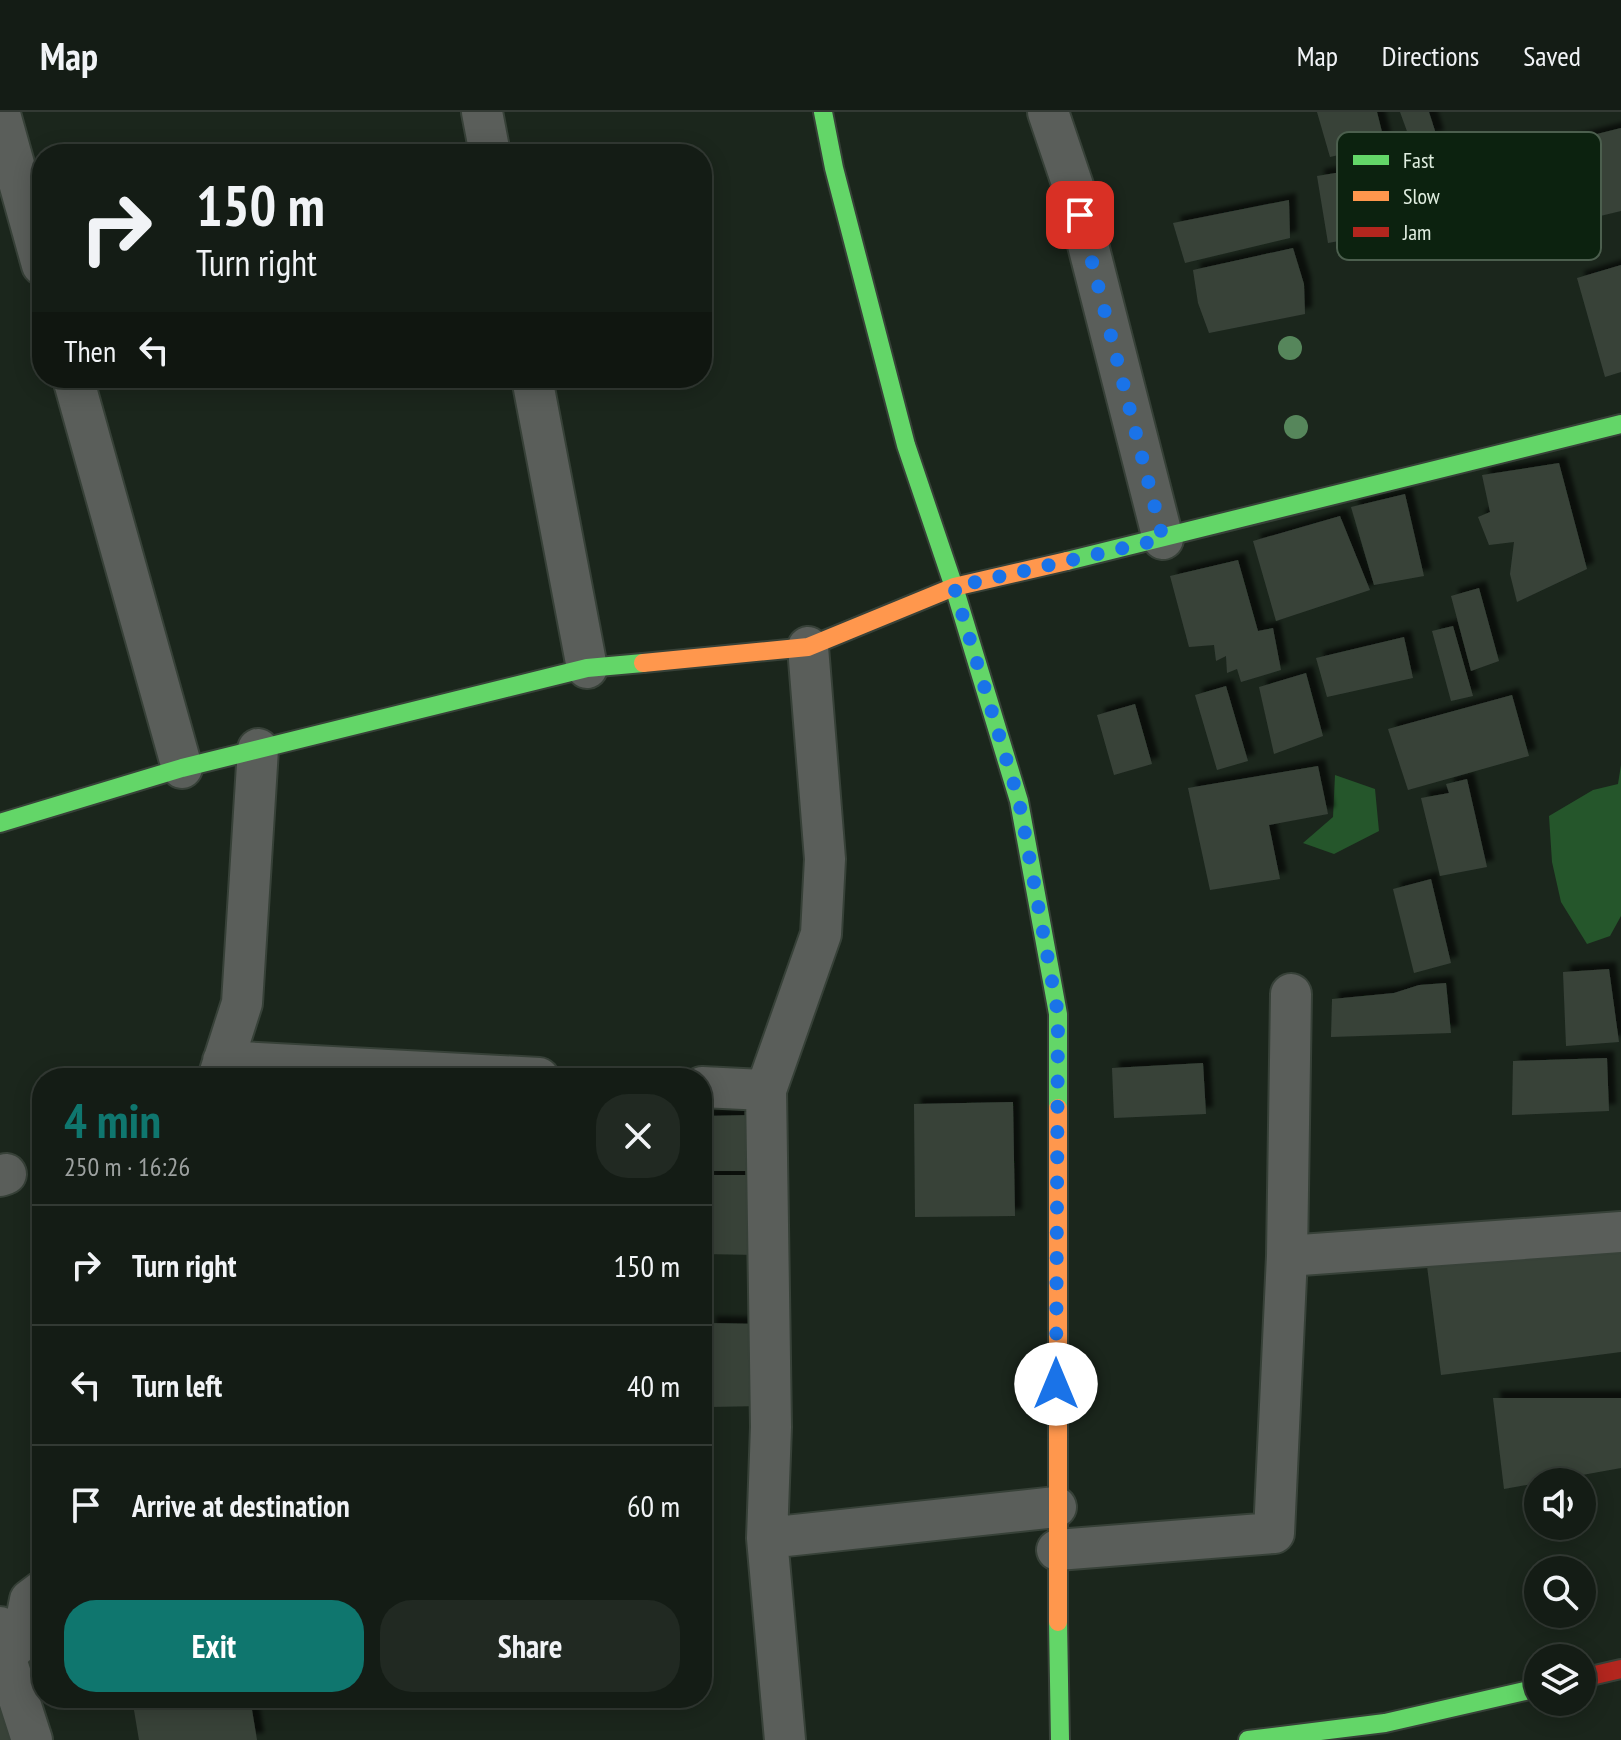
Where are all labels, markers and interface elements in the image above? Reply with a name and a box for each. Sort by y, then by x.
text: Map [40,31,98,80]
text: Map [1297,37,1338,74]
text: Directions [1382,37,1479,74]
text: Saved [1523,37,1581,74]
legend [1337,132,1601,260]
text: Fast [1403,146,1434,174]
text: 150 m [196,169,325,241]
icon: right [64,176,168,280]
pin [1046,181,1114,249]
text: Slow [1403,182,1440,210]
icon: arrive [1058,193,1102,237]
text: Jam [1402,218,1431,246]
text: Turn right [196,239,317,286]
icon: left [132,328,176,372]
text: Then [64,331,116,370]
text: 4 min [64,1089,161,1151]
button: close [596,1094,680,1178]
text: 250 m · 16:26 [64,1150,190,1183]
icon: right [64,1243,108,1287]
text: Turn right [132,1246,236,1285]
text: 150 m [614,1246,680,1285]
position arrow [1014,1342,1098,1426]
icon: left [64,1363,108,1407]
text: Turn left [132,1366,222,1405]
text: 40 m [627,1366,680,1405]
map controls [1524,1468,1596,1716]
button: sound [1524,1468,1596,1540]
icon: arrive [64,1483,108,1527]
text: Arrive at destination [132,1486,350,1525]
text: 60 m [627,1486,680,1525]
button: search [1524,1556,1596,1628]
button: Exit [64,1600,364,1692]
button: Share [380,1600,680,1692]
button: layers [1524,1644,1596,1716]

